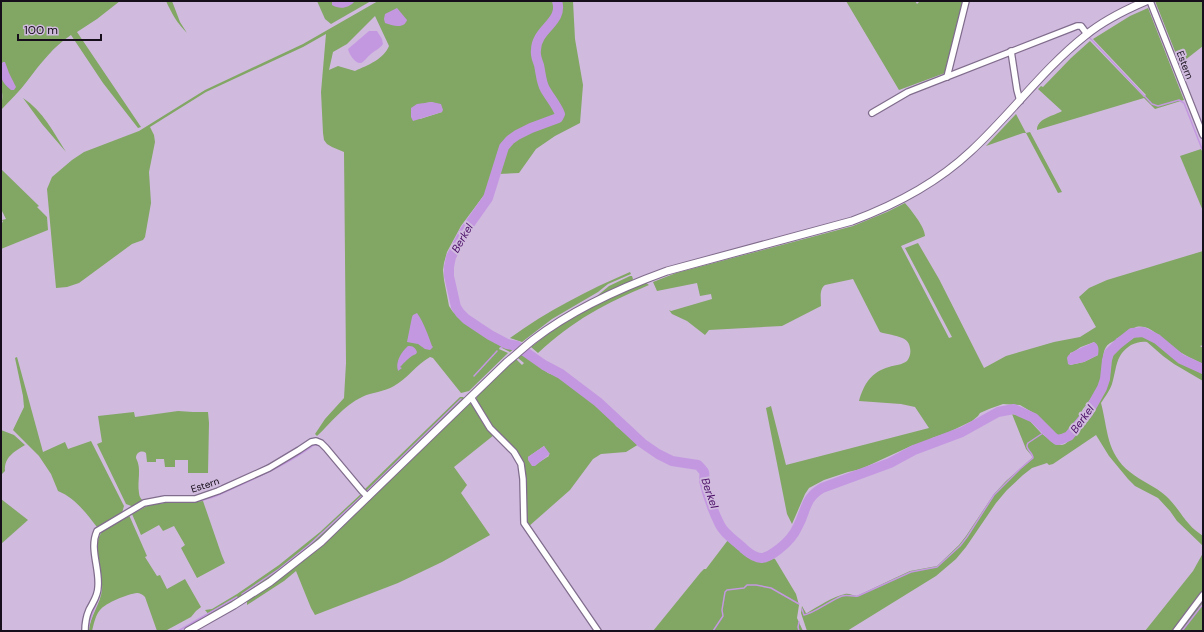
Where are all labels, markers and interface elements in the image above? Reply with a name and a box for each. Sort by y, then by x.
scale bar [18,16,101,42]
text: 100 m [24,22,58,38]
street label: Estern [1174,49,1196,81]
water label: Berkel [448,221,476,255]
water label: Berkel [1067,402,1097,436]
street label: Estern [189,474,221,496]
water label: Berkel [698,476,722,510]

